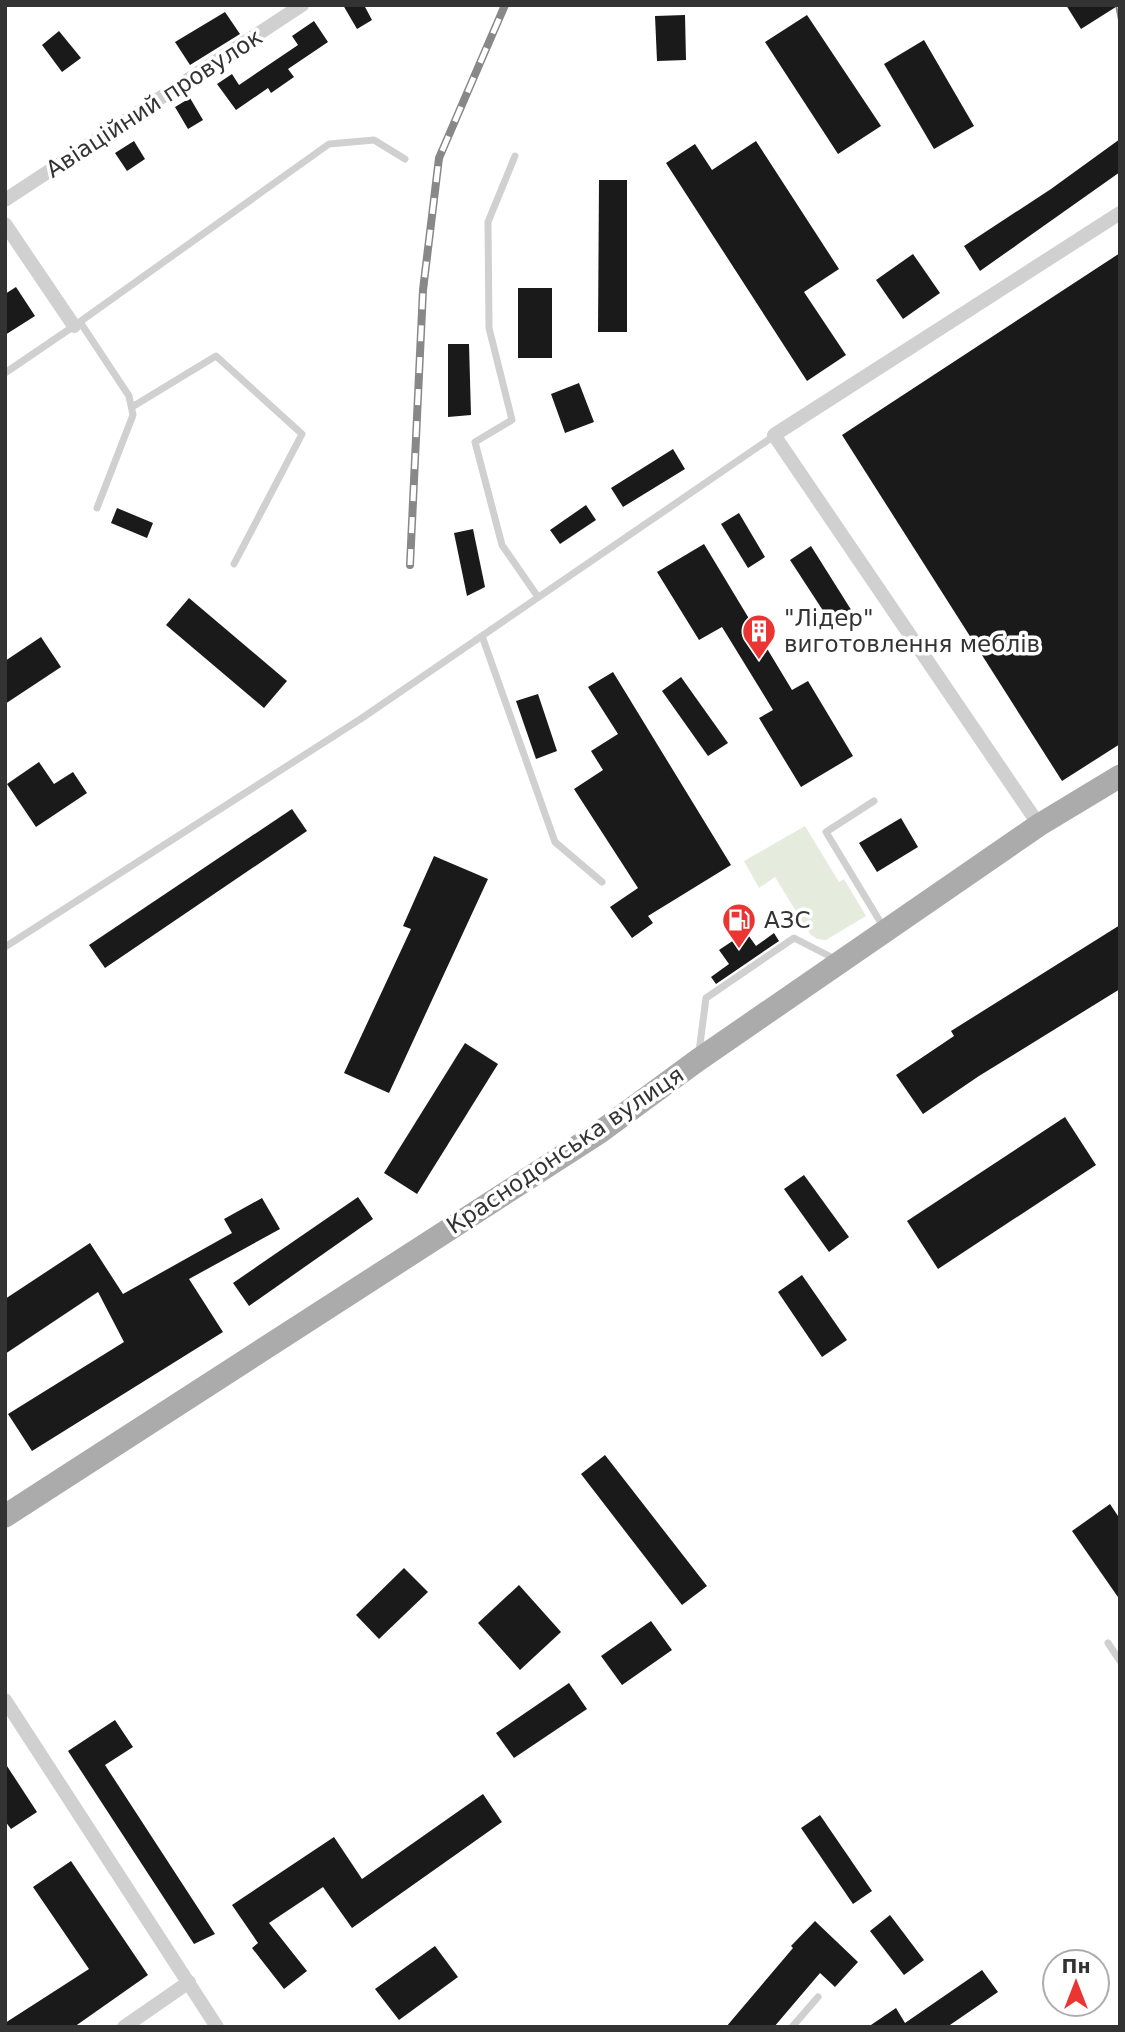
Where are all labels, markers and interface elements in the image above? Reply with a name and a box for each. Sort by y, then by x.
street label: Авіаційний провулок [41,23,267,183]
place label: "Лідер" виготовлення меблів [784,605,1040,657]
building icon: "Лідер" виготовлення меблів [740,612,778,661]
fuel station icon: АЗС [720,901,758,950]
place label: АЗС [764,907,811,933]
street label: Краснодонська вулиця [442,1061,688,1239]
north arrow [1041,1948,1111,2018]
text: Пн [1061,1955,1091,1977]

